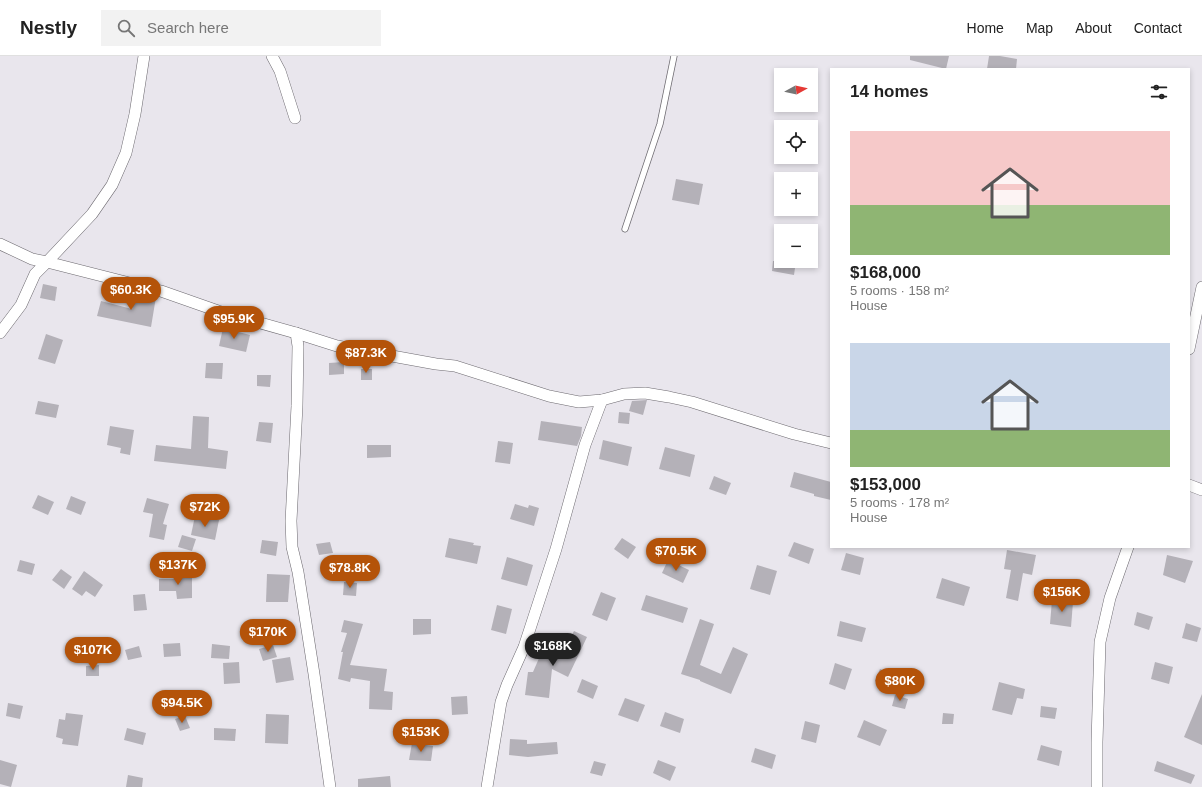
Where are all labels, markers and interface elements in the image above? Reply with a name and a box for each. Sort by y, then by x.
search box [101,10,381,46]
text: Nestly [20,17,77,38]
icon: search [115,17,137,39]
text: Search here [147,19,229,36]
text: Home [967,20,1004,36]
text: Map [1026,20,1053,36]
text: About [1075,20,1112,36]
text: Contact [1134,20,1182,36]
north arrow [774,68,818,112]
map controls [774,68,818,268]
icon: filters [1148,81,1170,103]
text: 14 homes [850,82,928,101]
button: locate [774,120,818,164]
icon: home [974,157,1046,229]
button: + [774,172,818,216]
button: − [774,224,818,268]
text: $168,000 [850,263,921,282]
pin: $60.3K [98,277,164,311]
text: $60.3K [110,282,152,297]
text: 5 rooms · 158 m² [850,283,949,298]
text: House [850,298,888,313]
pin: $95.9K [201,306,267,340]
text: $95.9K [213,311,255,326]
pin: $87.3K [333,340,399,374]
text: $87.3K [345,345,387,360]
icon: home [974,369,1046,441]
text: $153,000 [850,475,921,494]
pin: $72K [181,494,229,528]
text: 5 rooms · 178 m² [850,495,949,510]
text: $72K [189,499,221,514]
text: House [850,510,888,525]
pin: $70.5K [643,538,709,572]
text: $70.5K [655,543,697,558]
pin: $137K [150,552,206,586]
pin: $78.8K [317,555,383,589]
text: $137K [159,557,197,572]
text: $78.8K [329,560,371,575]
pin: $156K [1034,579,1090,613]
text: $156K [1043,584,1081,599]
pin: $170K [240,619,296,653]
text: $170K [249,624,287,639]
pin: $168K [525,633,581,667]
pin: $107K [65,637,121,671]
text: $168K [534,638,572,653]
text: $107K [74,642,112,657]
pin: $80K [876,668,924,702]
text: $80K [884,673,916,688]
pin: $94.5K [149,690,215,724]
text: $94.5K [161,695,203,710]
pin: $153K [393,719,449,753]
text: $153K [402,724,440,739]

